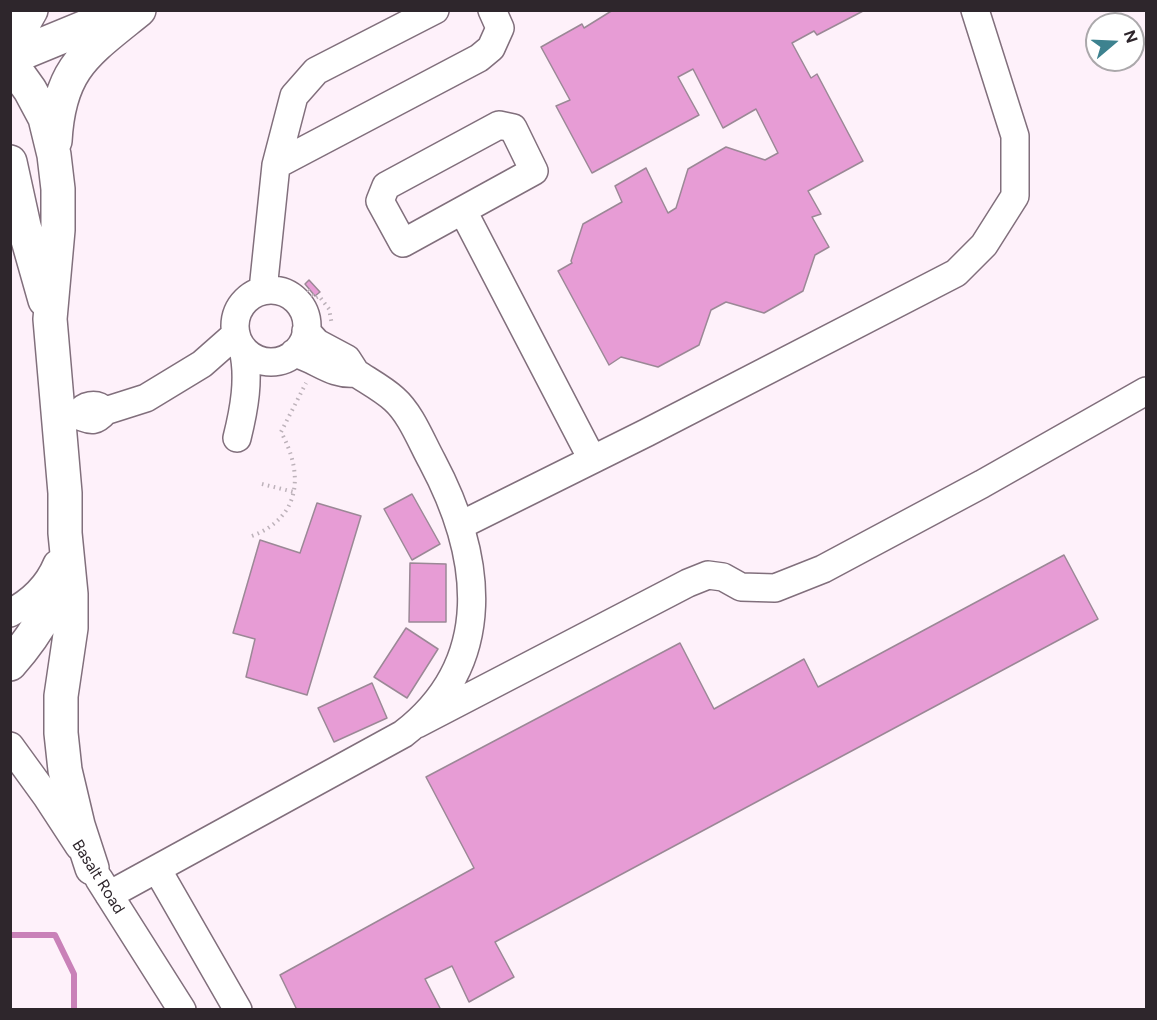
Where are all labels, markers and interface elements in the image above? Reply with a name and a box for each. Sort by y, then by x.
north arrow [1085,12,1145,72]
text: N [1120,28,1142,46]
street label: Basalt Road [68,836,128,918]

